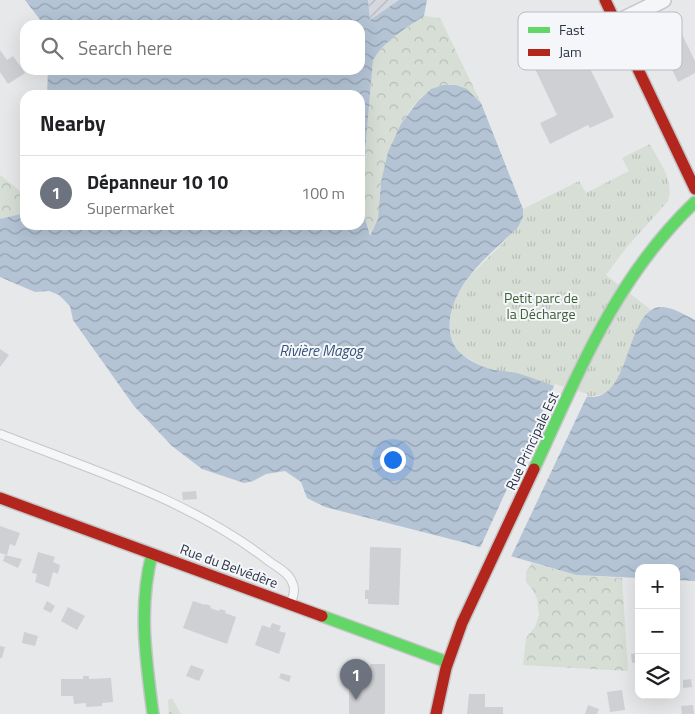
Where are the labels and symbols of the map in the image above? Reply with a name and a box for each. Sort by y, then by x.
legend [518,12,682,70]
text: Fast [559,19,584,40]
text: Jam [559,41,582,62]
park label: Petit parc de la Décharge [504,287,578,324]
water label: Rivière Magog [279,339,365,362]
street label: Rue Principale Est [500,388,563,493]
your location [380,447,406,473]
street label: Rue du Belvédère [177,538,281,593]
pin: 1 [340,659,372,700]

